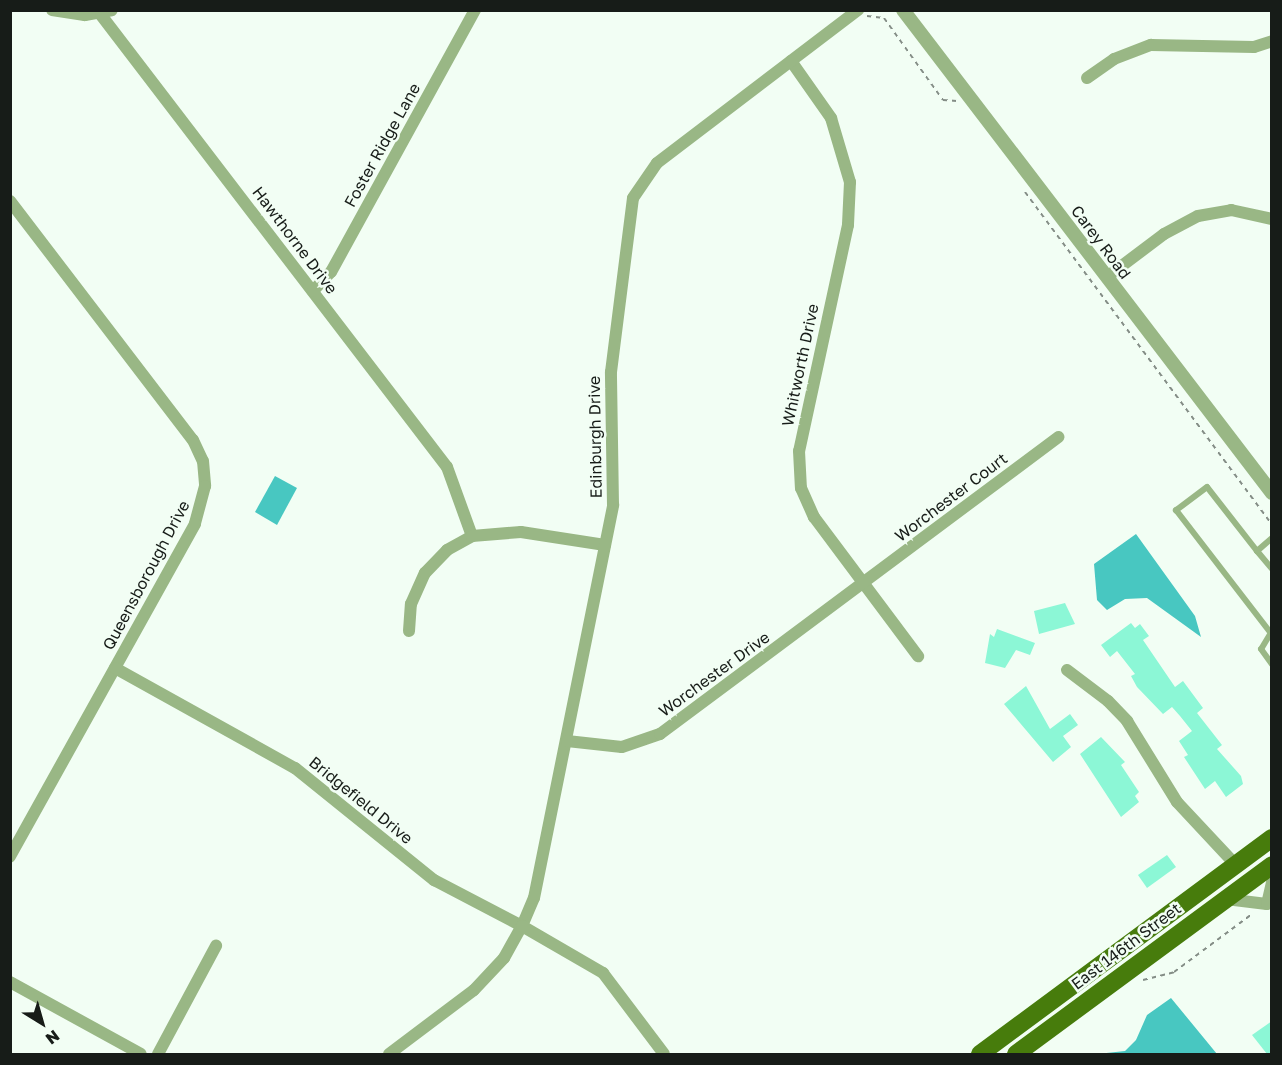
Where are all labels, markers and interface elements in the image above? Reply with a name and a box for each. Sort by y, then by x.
street label: Foster Ridge Lane [340,80,424,210]
street label: Hawthorne Drive [248,183,342,297]
street label: Carey Road [1067,201,1135,283]
street label: Whitworth Drive [778,302,822,428]
street label: Edinburgh Drive [584,376,606,498]
street label: Worchester Court [891,448,1011,546]
street label: Queensborough Drive [98,497,194,653]
street label: Worchester Drive [655,627,773,721]
street label: Bridgefield Drive [305,752,417,848]
street label: East 146th Street [1067,899,1185,993]
north arrow [12,993,72,1053]
text: N [42,1026,64,1049]

